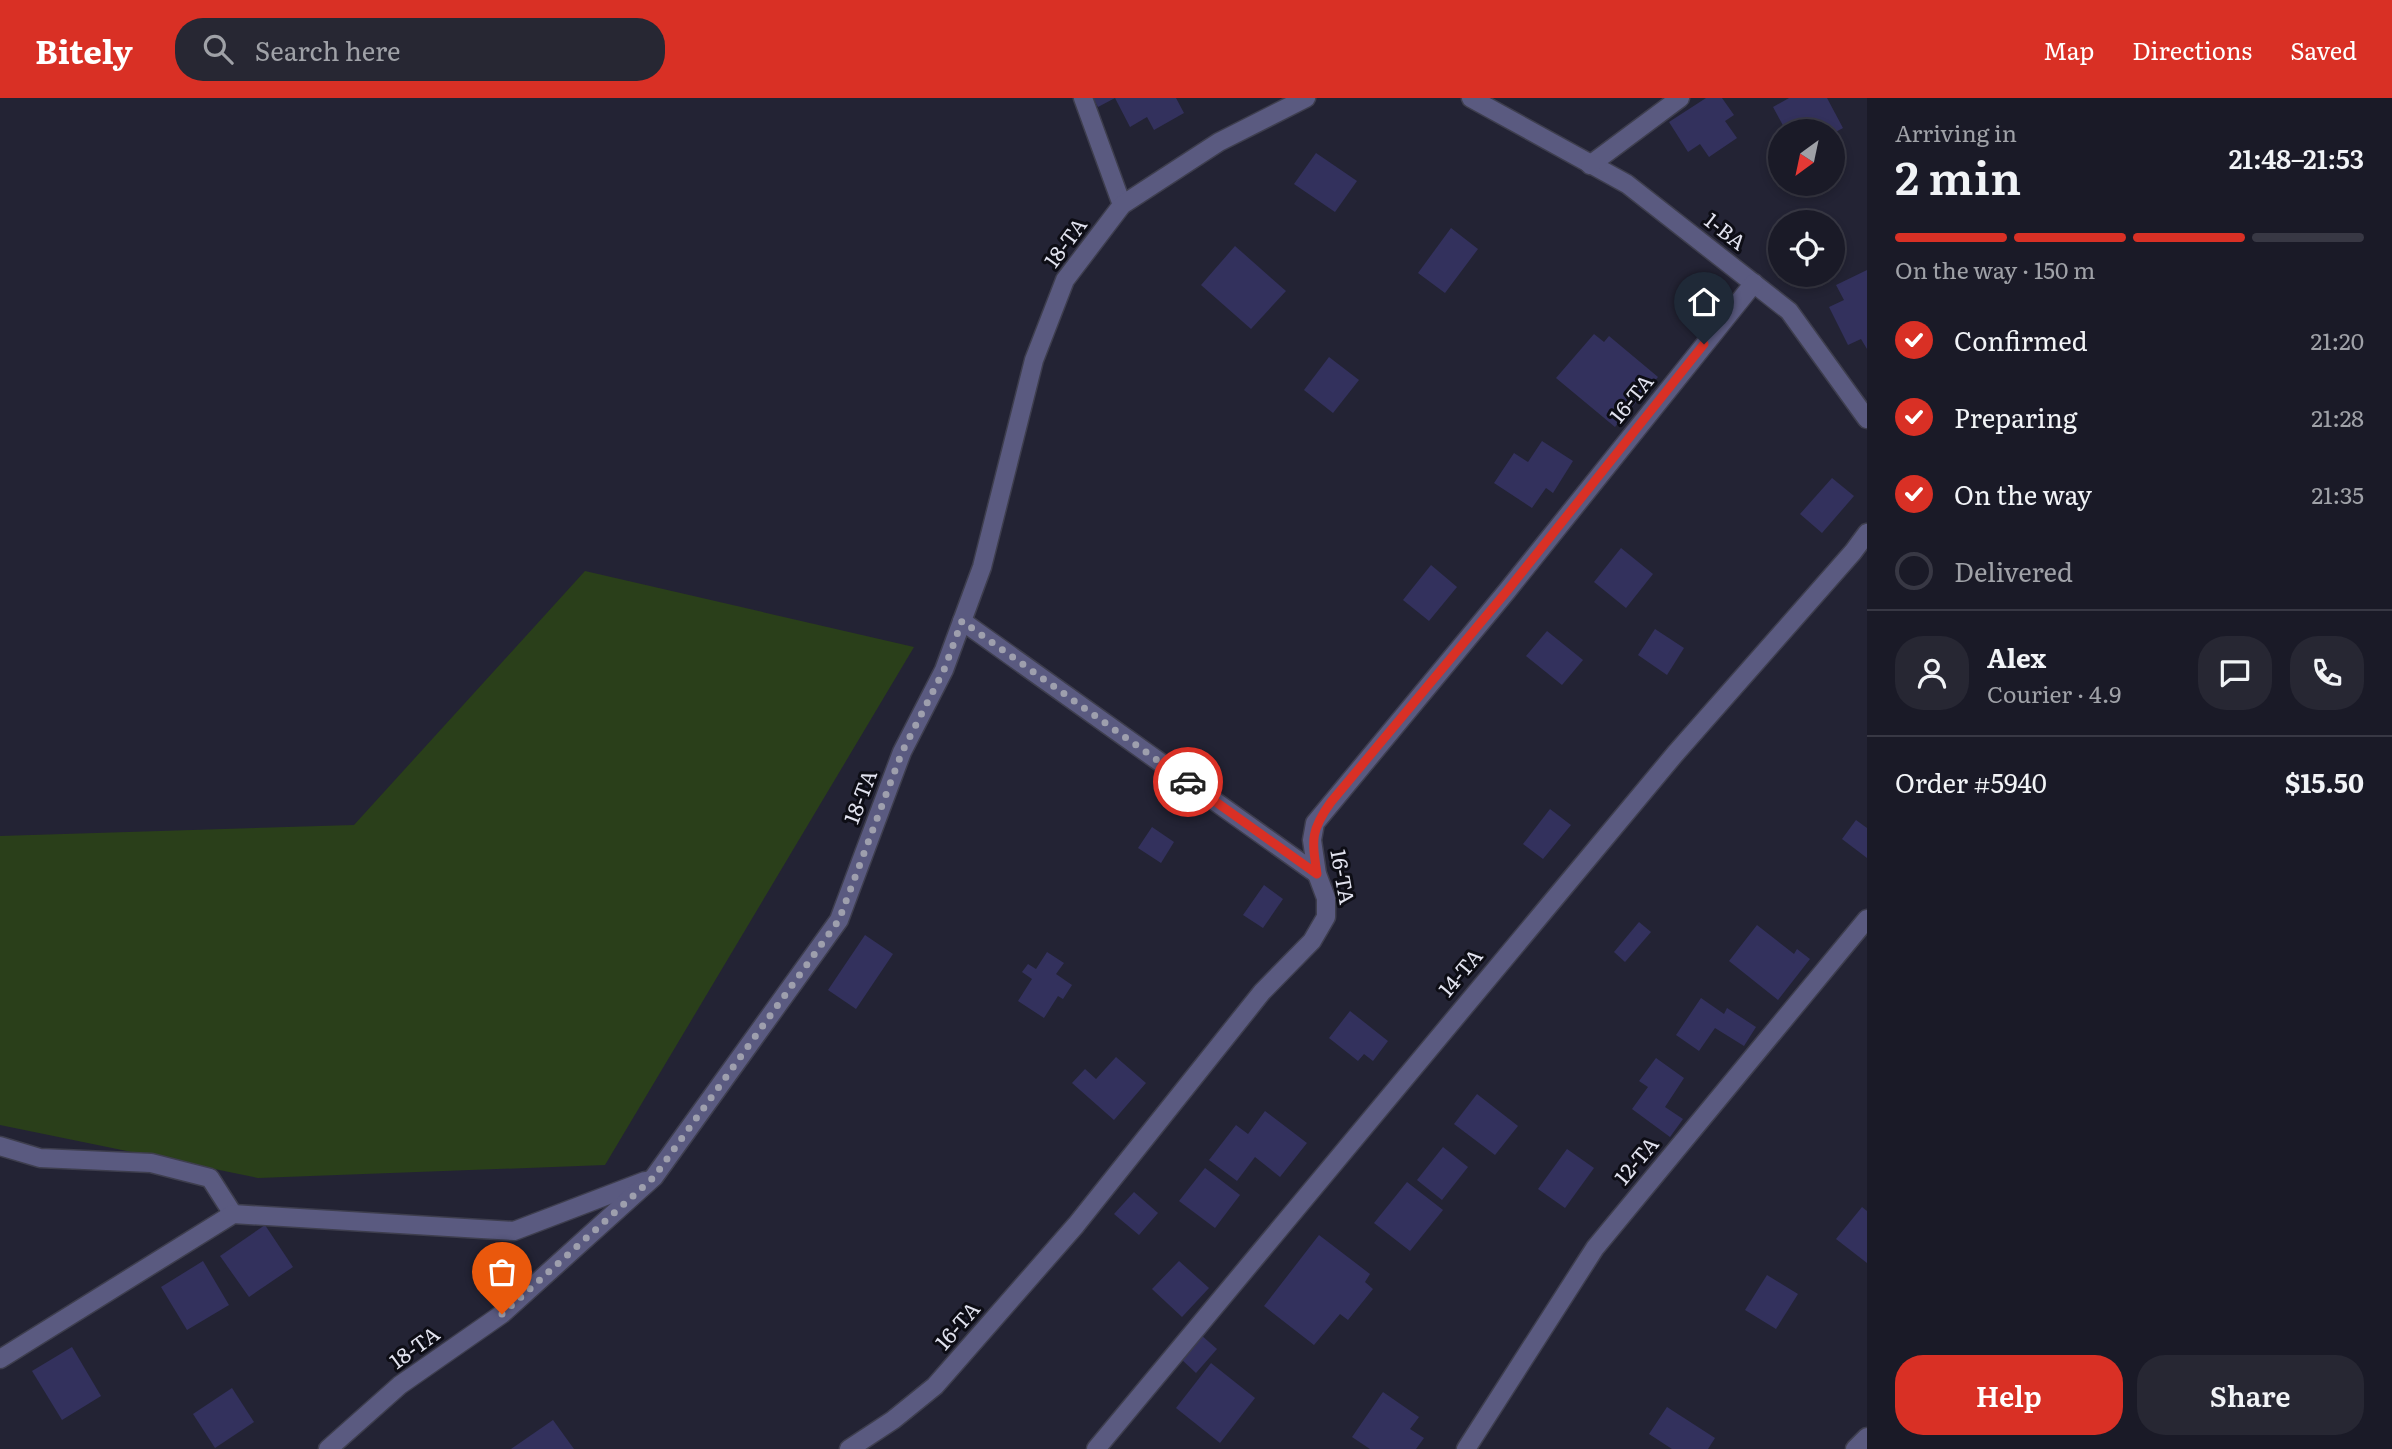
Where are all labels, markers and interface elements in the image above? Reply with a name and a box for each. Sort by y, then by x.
search box [175,18,665,81]
text: Bitely [35,25,133,74]
icon: search [199,30,237,68]
text: Search here [255,30,401,69]
text: Map [2043,32,2094,67]
text: Directions [2132,32,2252,67]
text: Saved [2290,32,2357,67]
text: Arriving in [1895,115,2017,149]
north arrow [1768,119,1844,196]
map controls [1768,119,1845,287]
text: 21:48–21:53 [2229,138,2364,177]
text: 2 min [1895,141,2021,209]
street label: 1-ВА [1699,204,1754,257]
street label: 18-ТА [1035,209,1093,273]
button: locate [1768,210,1845,287]
text: On the way · 150 m [1895,252,2095,286]
pin [1674,272,1734,344]
icon: home [1685,283,1723,321]
text: Confirmed [1954,320,2088,359]
icon: check [1895,321,1933,359]
text: 21:20 [2311,323,2364,357]
street label: 16-ТА [1601,366,1660,429]
text: Preparing [1954,397,2077,436]
icon: check [1895,398,1933,436]
text: 21:28 [2311,400,2364,434]
text: On the way [1954,474,2092,513]
icon: check [1895,475,1933,513]
text: 21:35 [2312,477,2364,511]
text: Delivered [1954,551,2073,590]
button: person [1895,636,1969,710]
button: chat [2198,636,2272,710]
button: phone [2290,636,2364,710]
text: Alex [1987,637,2046,676]
text: Courier · 4.9 [1987,676,2121,710]
courier [1153,747,1223,817]
text: Order #5940 [1895,762,2047,801]
text: $15.50 [2285,762,2364,801]
icon: car [1169,763,1207,801]
street label: 18-ТА [834,764,883,828]
street label: 16-ТА [1324,847,1365,907]
street label: 14-ТА [1430,940,1489,1002]
street label: 12-ТА [1606,1128,1665,1190]
pin [472,1242,532,1314]
icon: bag [483,1253,521,1291]
street label: 16-ТА [926,1293,986,1355]
street label: 18-ТА [382,1317,446,1375]
button: Help [1895,1355,2123,1435]
button: Share [2137,1355,2364,1435]

